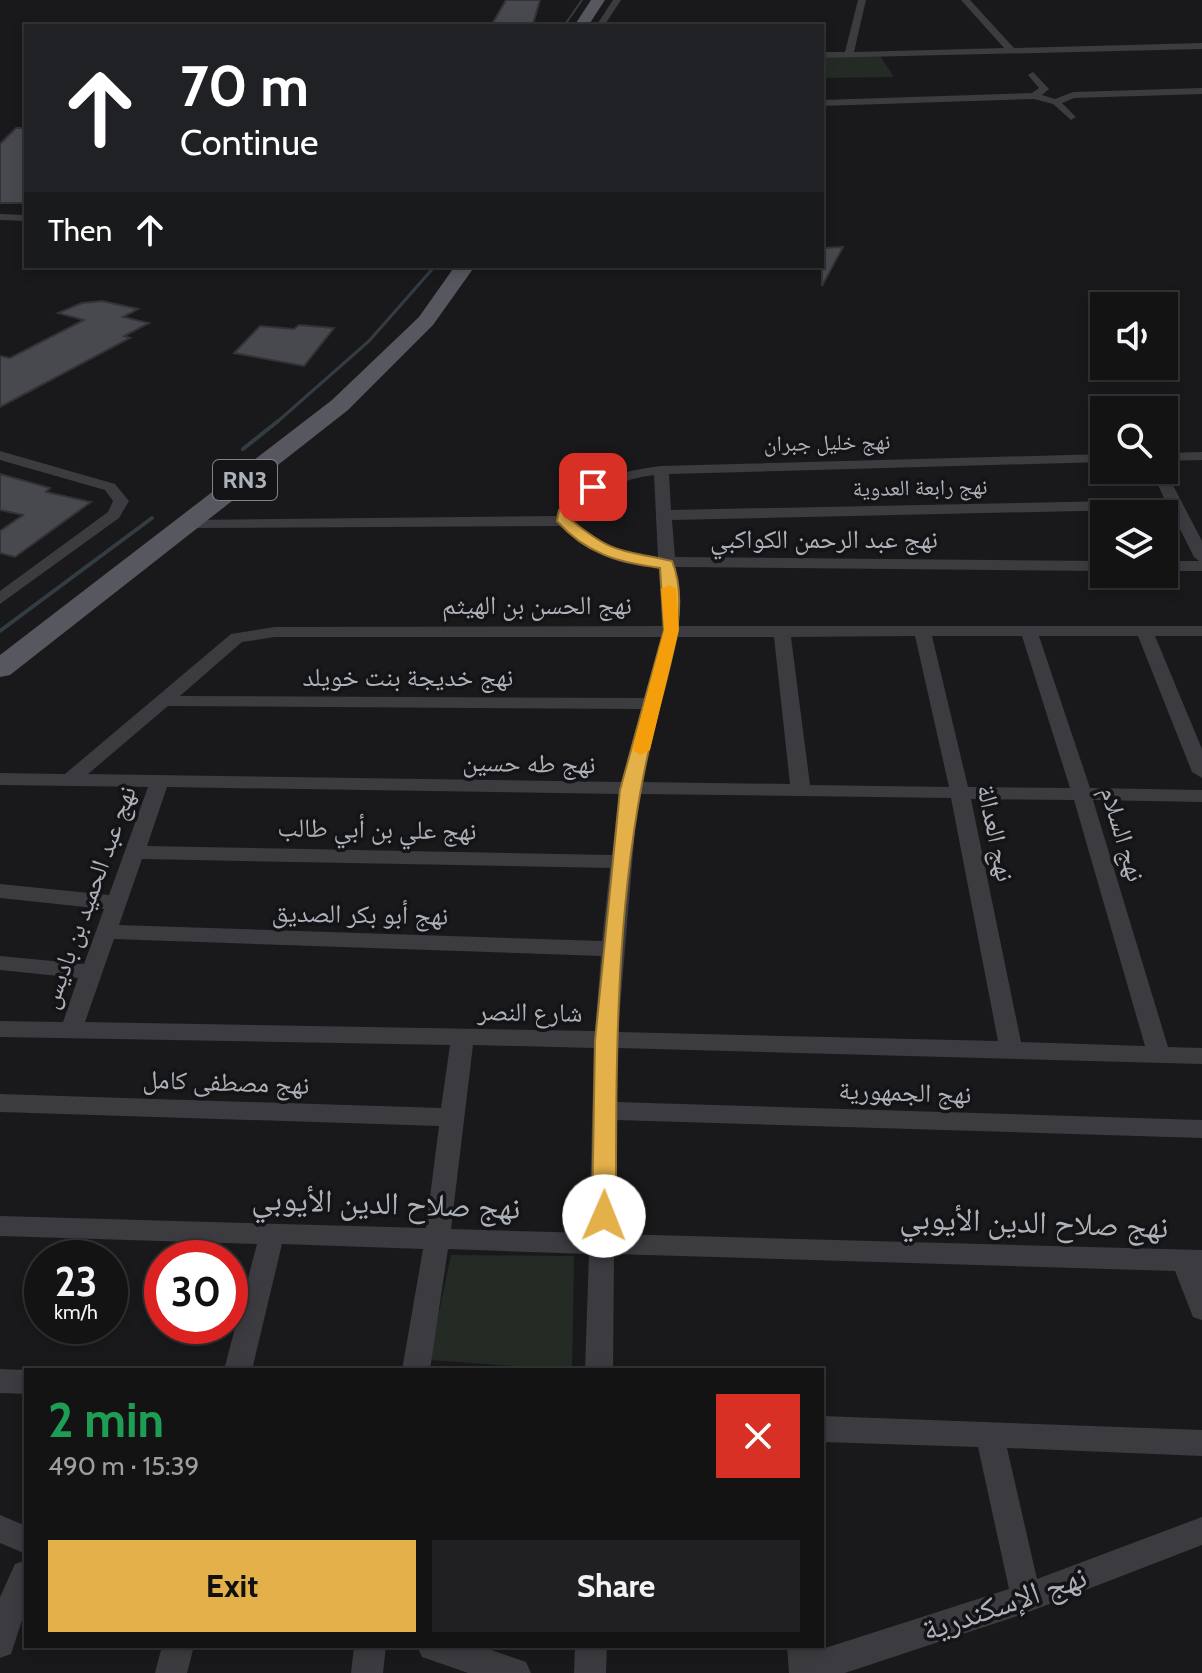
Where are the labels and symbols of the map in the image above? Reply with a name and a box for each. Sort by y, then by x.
street label: نهج خليل جبران [763,428,891,457]
pin [559,453,627,521]
road number: RN3 [213,460,277,500]
street label: نهج رابعة العدوية [852,473,988,502]
street label: نهج عبد الرحمن الكواكبي [710,523,938,560]
street label: نهج الحسن بن الهيثم [442,589,632,622]
street label: نهج خديجة بنت خويلد [302,661,514,694]
street label: نهج طه حسين [462,746,596,781]
street label: نهج عبد الحميد بن باديس [33,781,144,1013]
street label: نهج العدالة [969,782,1022,885]
street label: نهج السلام [1091,783,1153,886]
street label: نهج علي بن أبي طالب [277,811,477,851]
street label: نهج أبو بكر الصديق [271,896,449,933]
street label: شارع النصر [476,995,583,1029]
street label: نهج مصطفى كامل [142,1063,310,1102]
street label: نهج الجمهورية [838,1074,972,1111]
position arrow [562,1174,646,1258]
street label: نهج صلاح الدين الأيوبي [251,1178,521,1233]
street label: نهج صلاح الدين الأيوبي [899,1197,1169,1252]
speed limit sign: 30 [144,1240,248,1344]
street label: نهج الإسكندرية [916,1556,1092,1650]

